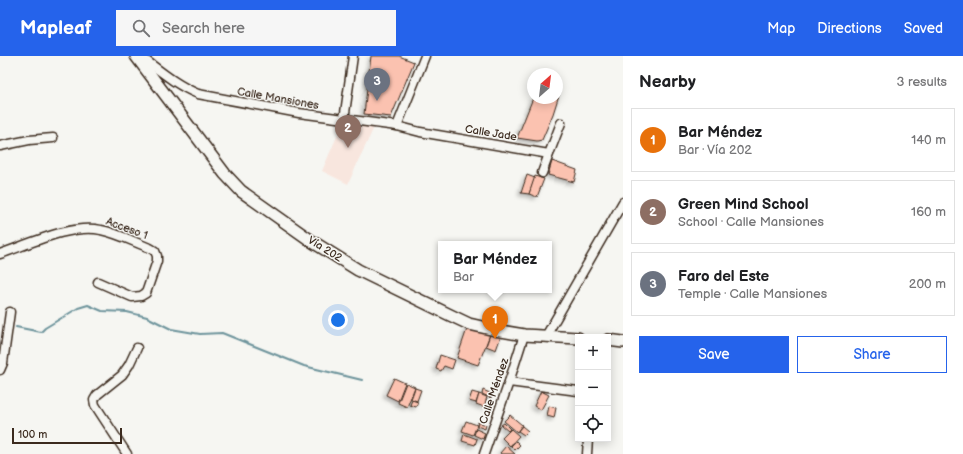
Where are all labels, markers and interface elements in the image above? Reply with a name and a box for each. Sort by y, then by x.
search box [116,10,396,46]
text: Mapleaf [20,17,92,40]
icon: search [130,17,152,39]
text: Search here [162,19,245,38]
text: Map [767,20,795,37]
text: Directions [817,20,882,37]
text: Saved [904,20,943,37]
pin: 3 [364,68,390,101]
north arrow [527,68,563,104]
text: Nearby [639,72,696,92]
text: 3 results [896,74,947,90]
street label: Calle Mansiones [236,84,320,112]
pin: 2 [335,115,361,148]
street label: Calle Jade [464,122,518,144]
text: Bar Méndez [678,123,762,142]
text: 1 [650,132,656,148]
text: 140 m [911,132,946,148]
text: Bar · Vía 202 [678,142,752,158]
text: Green Mind School [678,195,808,214]
text: 2 [649,204,657,220]
text: 160 m [911,204,946,220]
street label: Acceso 1 [104,214,150,242]
text: School · Calle Mansiones [678,214,824,230]
street label: Vía 202 [305,233,345,265]
popup [438,241,552,293]
text: Bar Méndez [453,250,537,269]
text: Faro del Este [678,267,769,286]
text: Bar [453,269,474,285]
text: 3 [649,276,657,292]
text: 200 m [909,276,946,292]
text: Temple · Calle Mansiones [678,286,827,302]
pin: 1 [482,306,508,339]
your location [328,310,348,330]
map controls [575,334,611,442]
button: + [575,334,611,370]
button: Save [639,336,789,373]
button: Share [797,336,947,373]
street label: Calle Méndez [477,356,512,426]
button: − [575,370,611,406]
button: locate [575,406,611,442]
scale bar [12,426,122,445]
text: 100 m [18,428,47,441]

